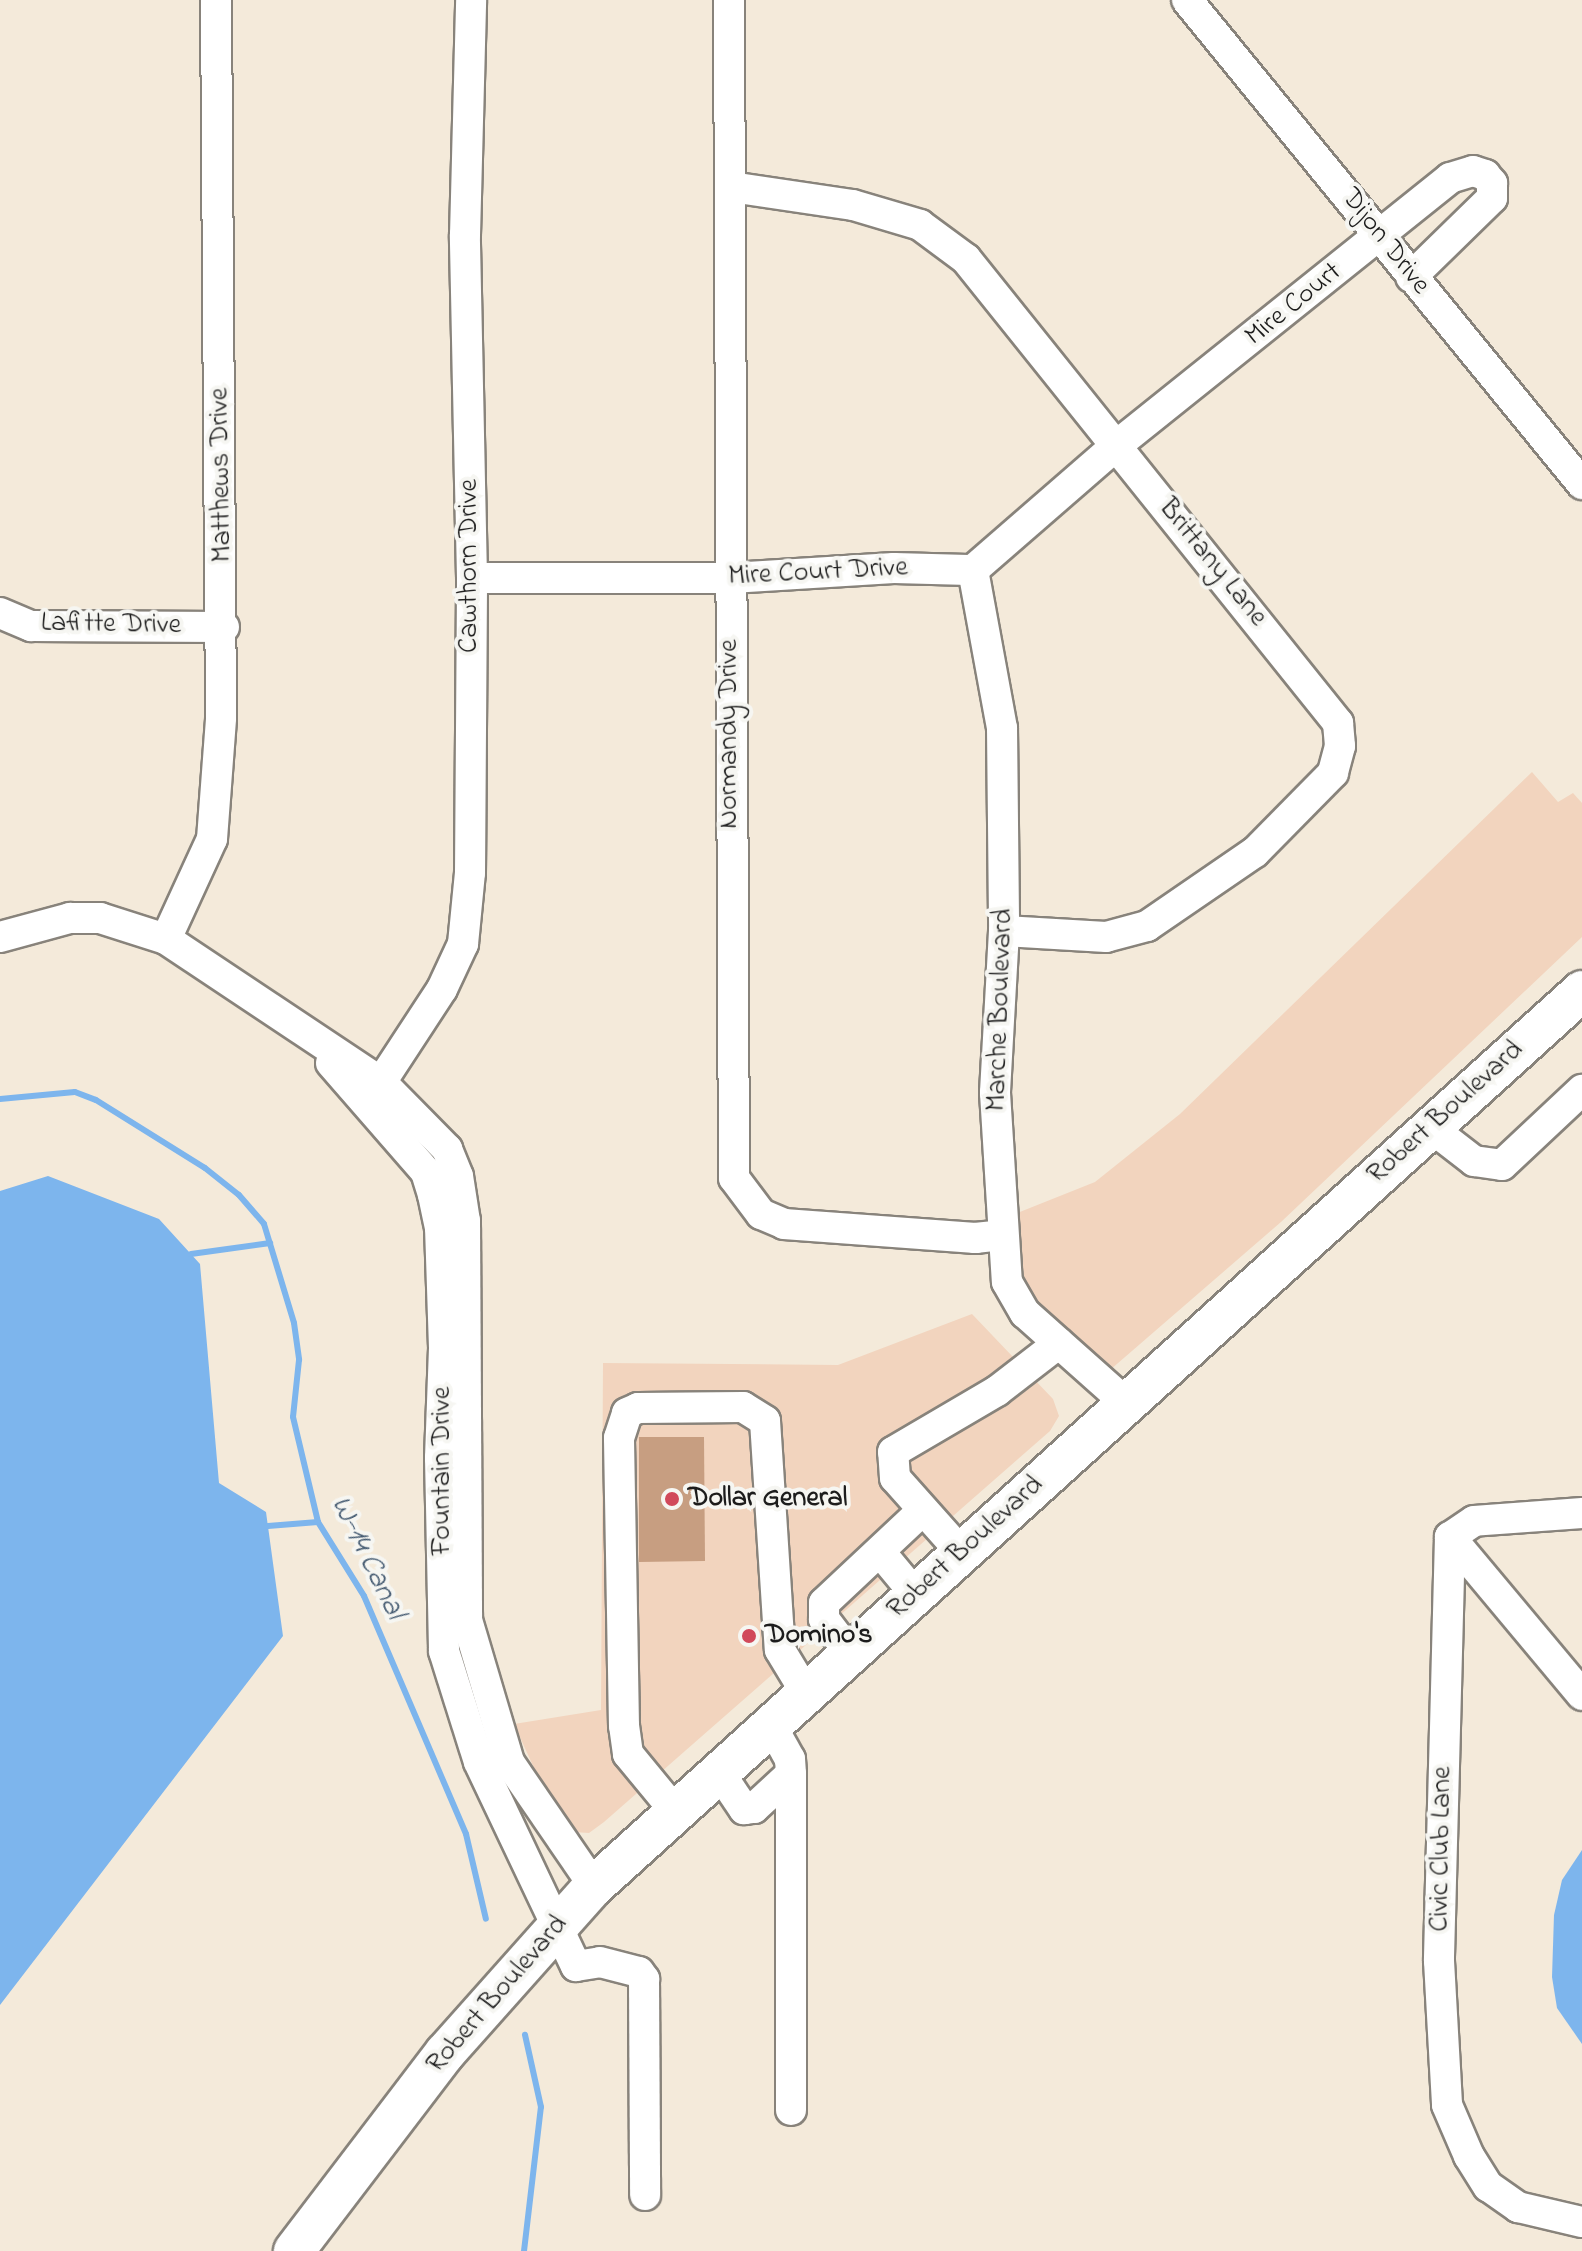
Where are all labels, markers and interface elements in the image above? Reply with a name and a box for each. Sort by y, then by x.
street label: Dijon Drive [1333,182,1437,302]
street label: Mire Court [1239,256,1349,354]
street label: Matthews Drive [204,387,240,563]
street label: Cawthorn Drive [453,479,487,653]
street label: Brittany Lane [1150,492,1274,634]
street label: Mire Court Drive [727,552,909,594]
street label: Lafitte Drive [41,607,181,643]
street label: Normandy Drive [713,639,747,829]
street label: Marche Boulevard [981,908,1021,1112]
street label: Robert Boulevard [1361,1034,1531,1192]
street label: Fountain Drive [426,1387,460,1555]
street label: Robert Boulevard [881,1469,1051,1627]
place label: Dollar General [688,1482,847,1516]
marker: Dollar General [663,1490,681,1508]
water label: W-14 Canal [322,1491,412,1625]
place label: Domino's [765,1619,872,1653]
marker: Domino's [740,1627,758,1645]
street label: Civic Club Lane [1424,1766,1460,1932]
street label: Robert Boulevard [420,1909,576,2081]

